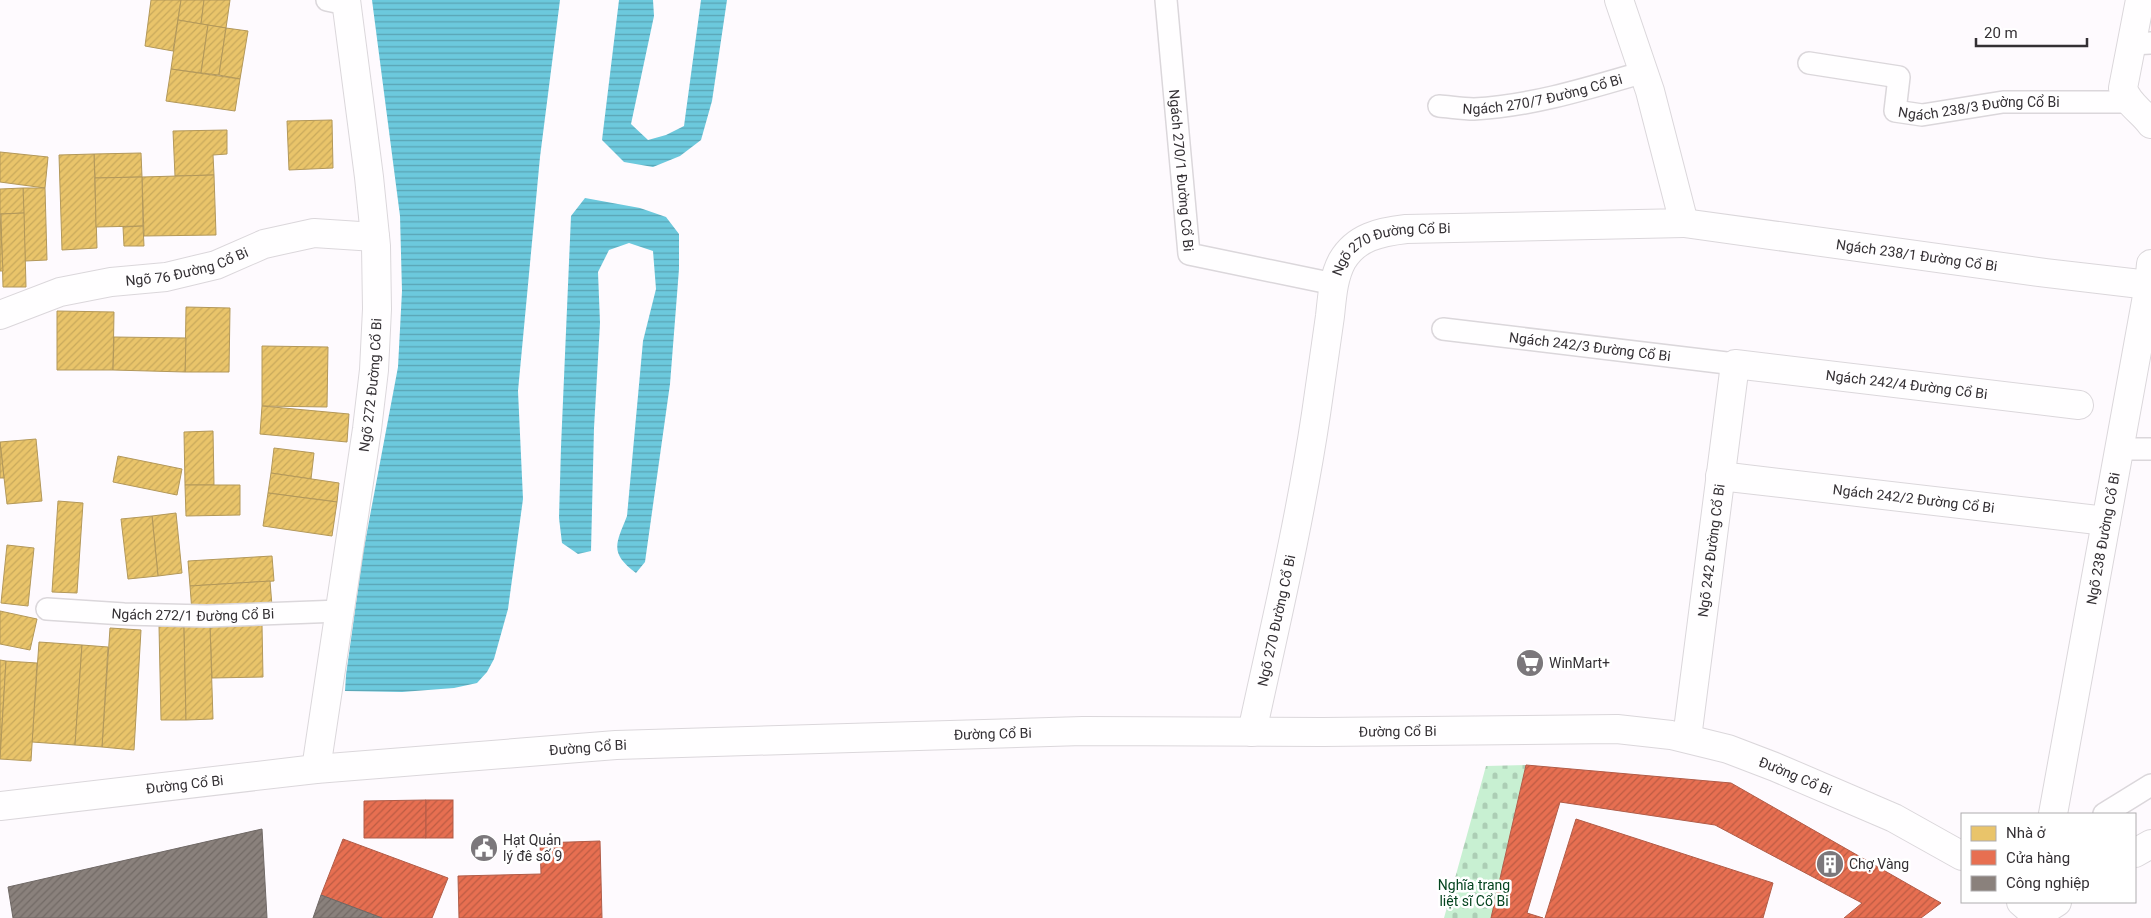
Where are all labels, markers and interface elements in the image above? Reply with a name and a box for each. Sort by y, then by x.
scale bar [1976,15,2087,47]
text: 20 m [1984,24,2018,42]
street label: Ngách 270/7 Đường Cổ Bi [1462,71,1624,117]
street label: Ngách 270/1 Đường Cổ Bi [1166,89,1197,252]
street label: Ngách 238/3 Đường Cổ Bi [1897,94,2060,123]
street label: Ngõ 270 Đường Cổ Bi [1329,220,1451,278]
street label: Ngách 238/1 Đường Cổ Bi [1835,236,1998,274]
street label: Ngõ 76 Đường Cổ Bi [125,244,251,289]
street label: Ngõ 272 Đường Cổ Bi [356,318,385,453]
street label: Ngách 242/3 Đường Cổ Bi [1508,329,1672,364]
street label: Ngách 242/4 Đường Cổ Bi [1825,367,1988,402]
street label: Ngõ 238 Đường Cổ Bi [2083,471,2123,606]
street label: Ngách 242/2 Đường Cổ Bi [1832,481,1995,516]
street label: Ngõ 242 Đường Cổ Bi [1695,483,1728,618]
street label: Ngõ 270 Đường Cổ Bi [1254,553,1298,688]
street label: Ngách 272/1 Đường Cổ Bi [111,605,274,624]
supermarket icon: WinMart+ [1515,648,1545,678]
place label: WinMart+ [1549,655,1610,671]
street label: Đường Cổ Bi [1359,723,1437,740]
street label: Đường Cổ Bi [954,725,1032,743]
street label: Đường Cổ Bi [548,737,627,758]
street label: Đường Cổ Bi [1757,754,1834,798]
street label: Đường Cổ Bi [145,772,224,797]
legend [1961,813,2136,903]
text: Nhà ở [2006,824,2046,842]
place label: Hạt Quản lý đê số 9 [503,832,562,864]
public building icon: Hạt Quản lý đê số 9 [469,833,499,863]
building icon: Chợ Vàng [1815,849,1845,879]
text: Cửa hàng [2006,849,2070,867]
place label: Chợ Vàng [1849,856,1909,872]
text: Công nghiệp [2006,874,2090,892]
park label: Nghĩa trang liệt sĩ Cổ Bi [1438,877,1510,909]

